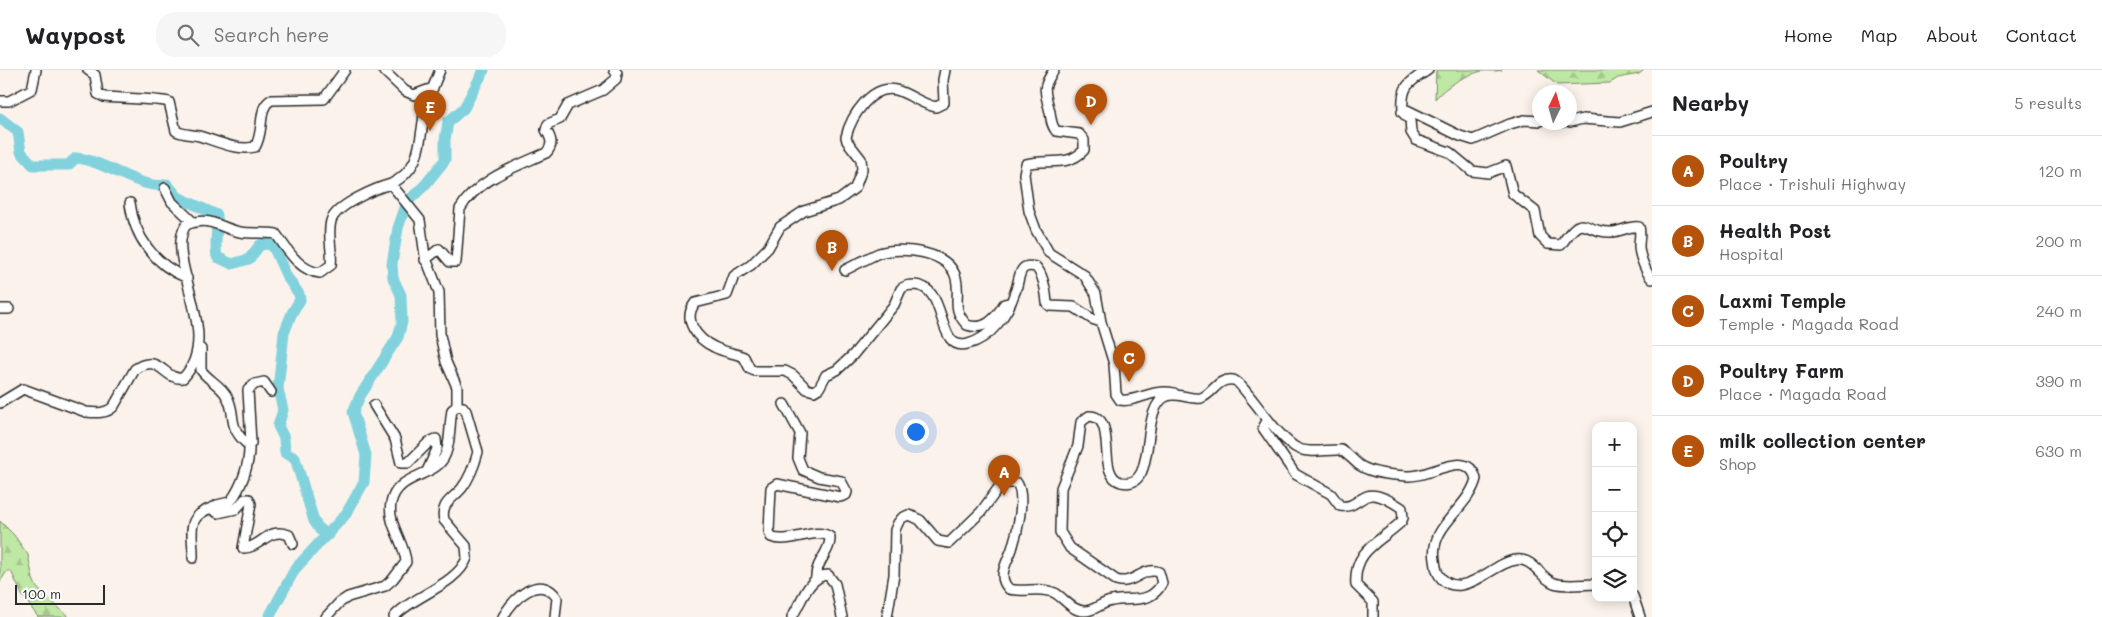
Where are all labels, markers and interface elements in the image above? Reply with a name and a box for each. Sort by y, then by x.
search box [156,12,506,57]
text: Waypost [25,19,126,50]
icon: search [174,21,202,49]
text: Search here [214,22,329,47]
text: Home [1784,23,1833,47]
text: Map [1861,23,1897,47]
text: About [1925,23,1978,47]
text: Contact [2006,23,2077,47]
pin: D [1075,84,1107,125]
north arrow [1532,85,1577,130]
text: Nearby [1672,89,1749,116]
pin: E [414,90,446,131]
text: 5 results [2014,92,2082,113]
text: Poultry [1719,148,1788,173]
text: A [1682,160,1694,181]
text: 120 m [2038,160,2082,181]
text: Place · Trishuli Highway [1719,173,1906,194]
text: Health Post [1719,218,1831,243]
pin: B [816,230,848,271]
text: B [1683,230,1693,251]
text: 200 m [2035,230,2082,251]
text: Hospital [1719,243,1783,264]
text: Laxmi Temple [1719,288,1846,313]
text: C [1682,300,1694,321]
text: 240 m [2036,300,2082,321]
text: Temple · Magada Road [1719,313,1899,334]
pin: C [1113,341,1145,382]
text: Poultry Farm [1719,358,1844,383]
text: D [1682,370,1694,391]
text: 390 m [2035,370,2082,391]
text: Place · Magada Road [1719,383,1886,404]
your location [903,419,929,445]
map controls [1592,422,1637,602]
button: + [1592,422,1637,467]
text: milk collection center [1719,428,1926,453]
text: E [1683,440,1693,461]
text: 630 m [2035,440,2082,461]
text: Shop [1719,453,1756,474]
pin: A [988,455,1020,496]
button: − [1592,467,1637,512]
button: locate [1592,512,1637,557]
button: layers [1592,557,1637,602]
scale bar [15,582,105,605]
text: 100 m [22,584,61,603]

